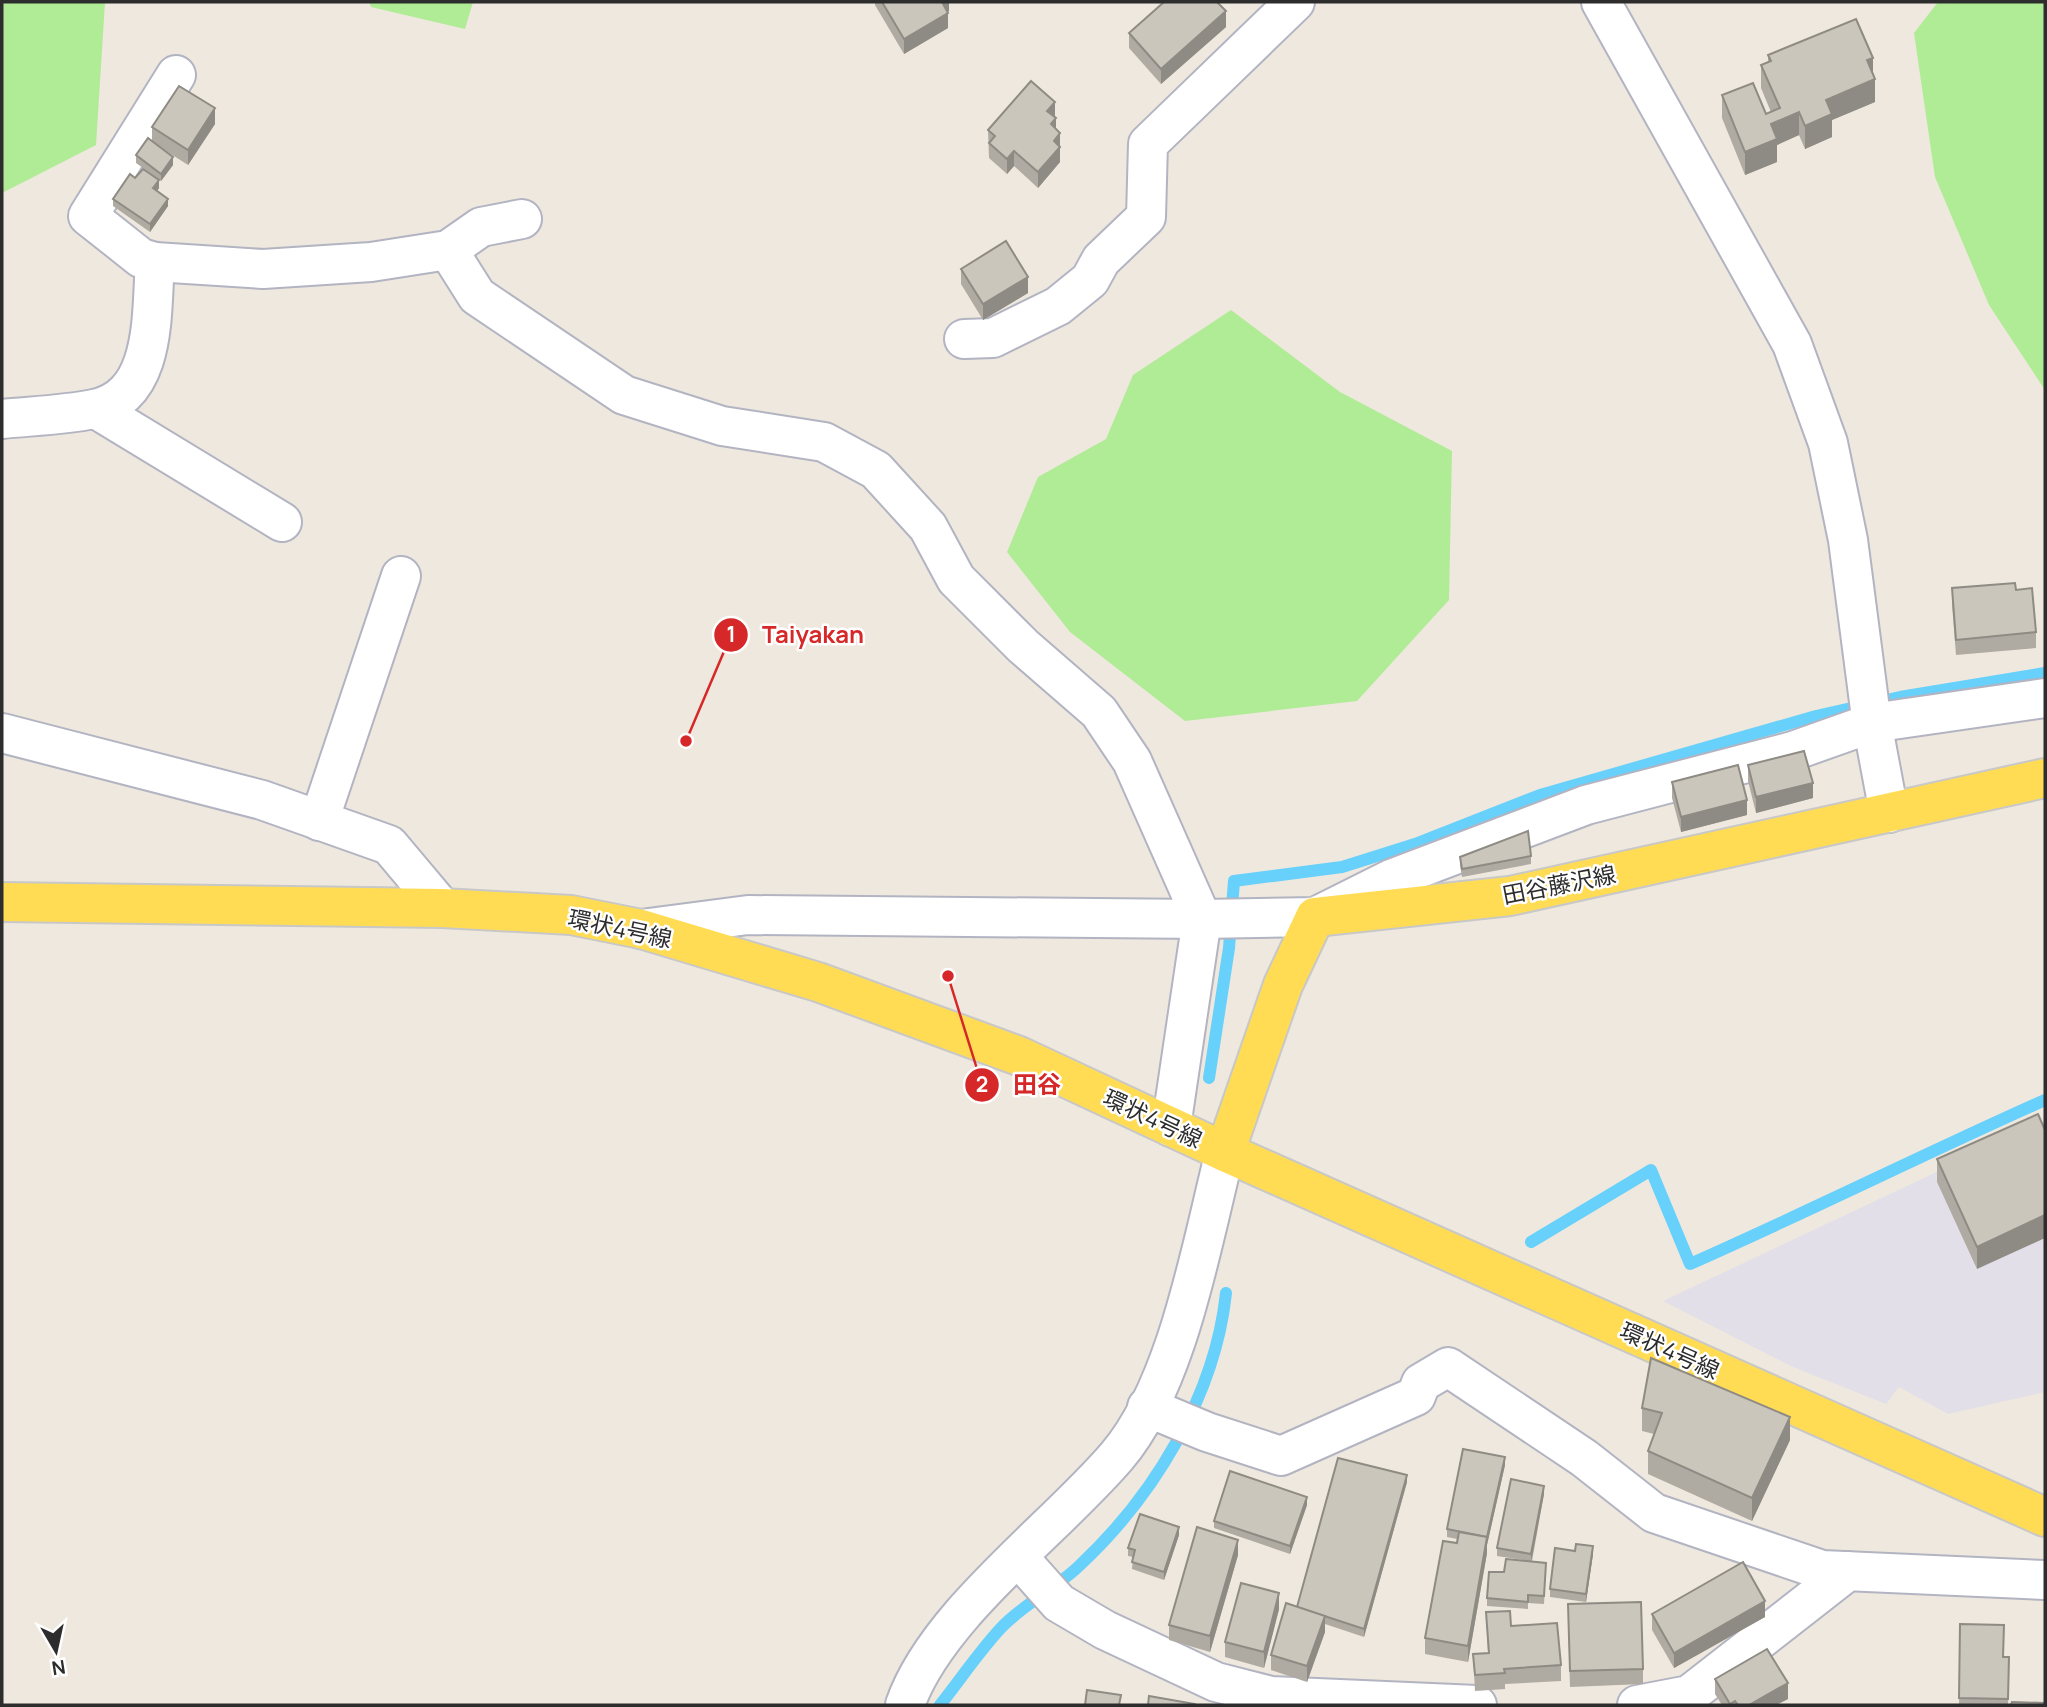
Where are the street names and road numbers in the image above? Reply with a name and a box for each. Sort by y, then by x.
street label: 田谷藤沢線 [1500,857,1618,911]
street label: 環状4号線 [565,901,675,955]
street label: 環状4号線 [1098,1081,1208,1155]
street label: 環状4号線 [1615,1314,1725,1386]

